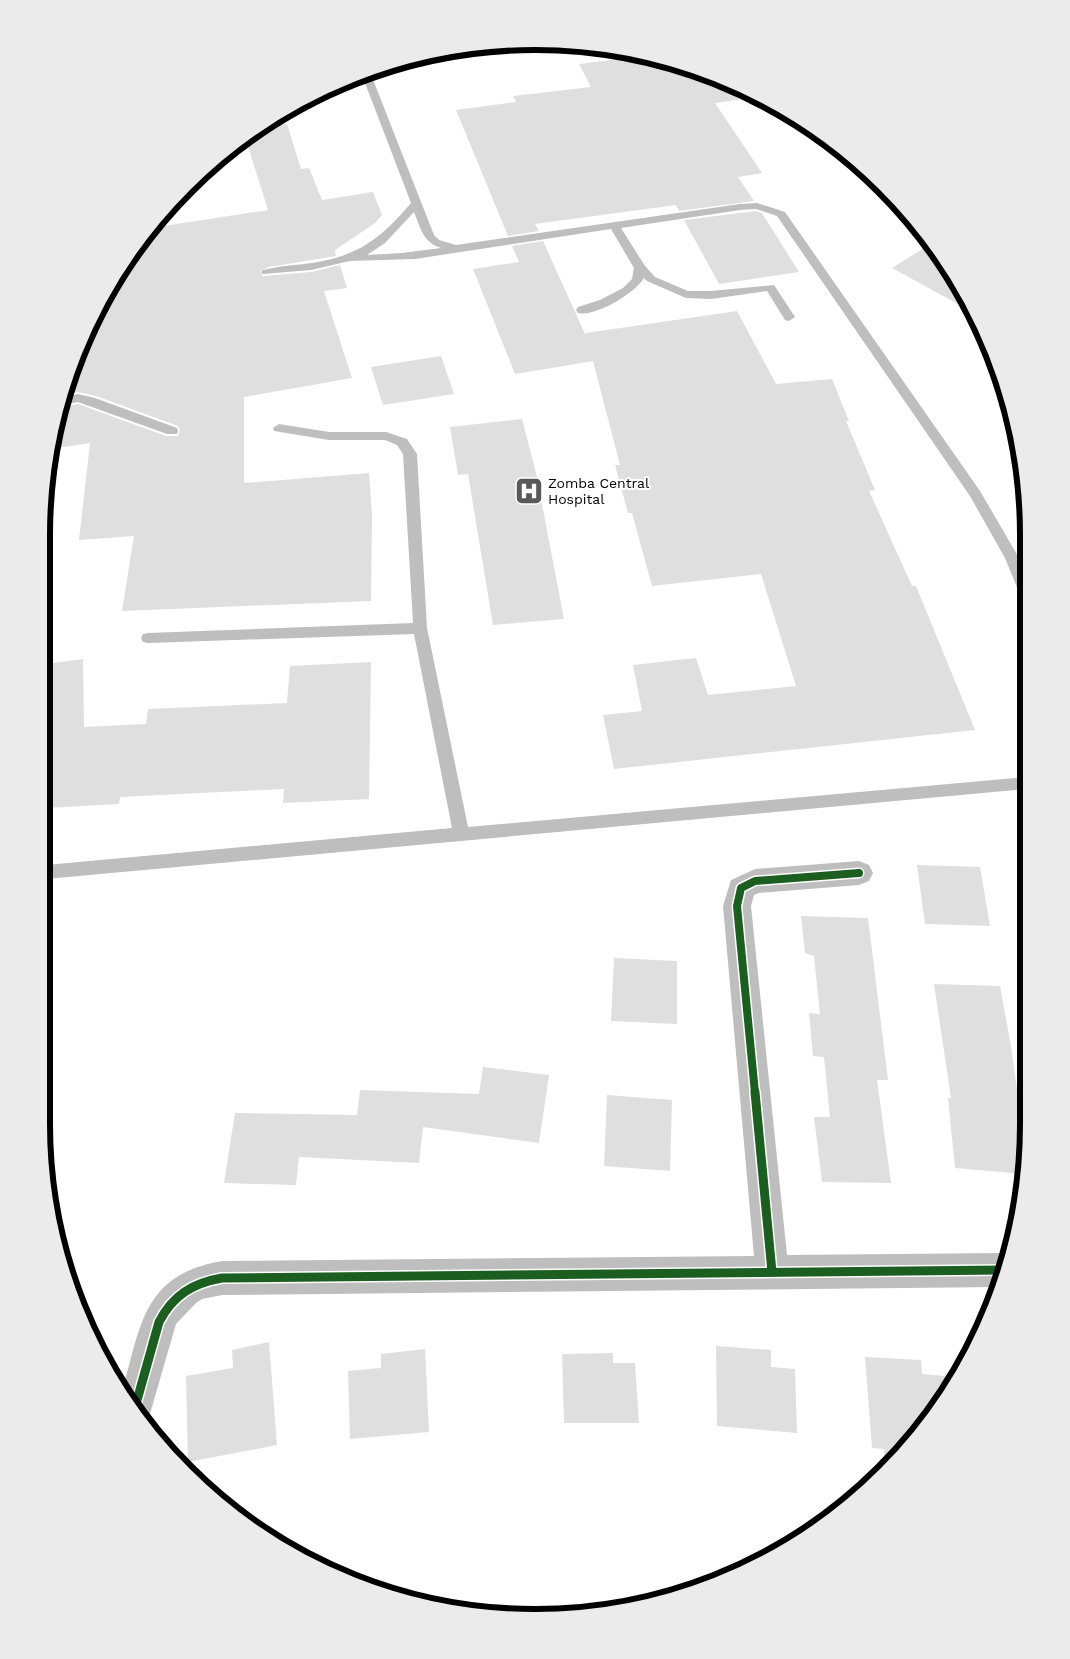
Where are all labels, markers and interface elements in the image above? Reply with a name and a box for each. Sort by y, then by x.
place label: Zomba Central Hospital [548,475,650,507]
hospital icon: Zomba Central Hospital [514,476,544,506]

